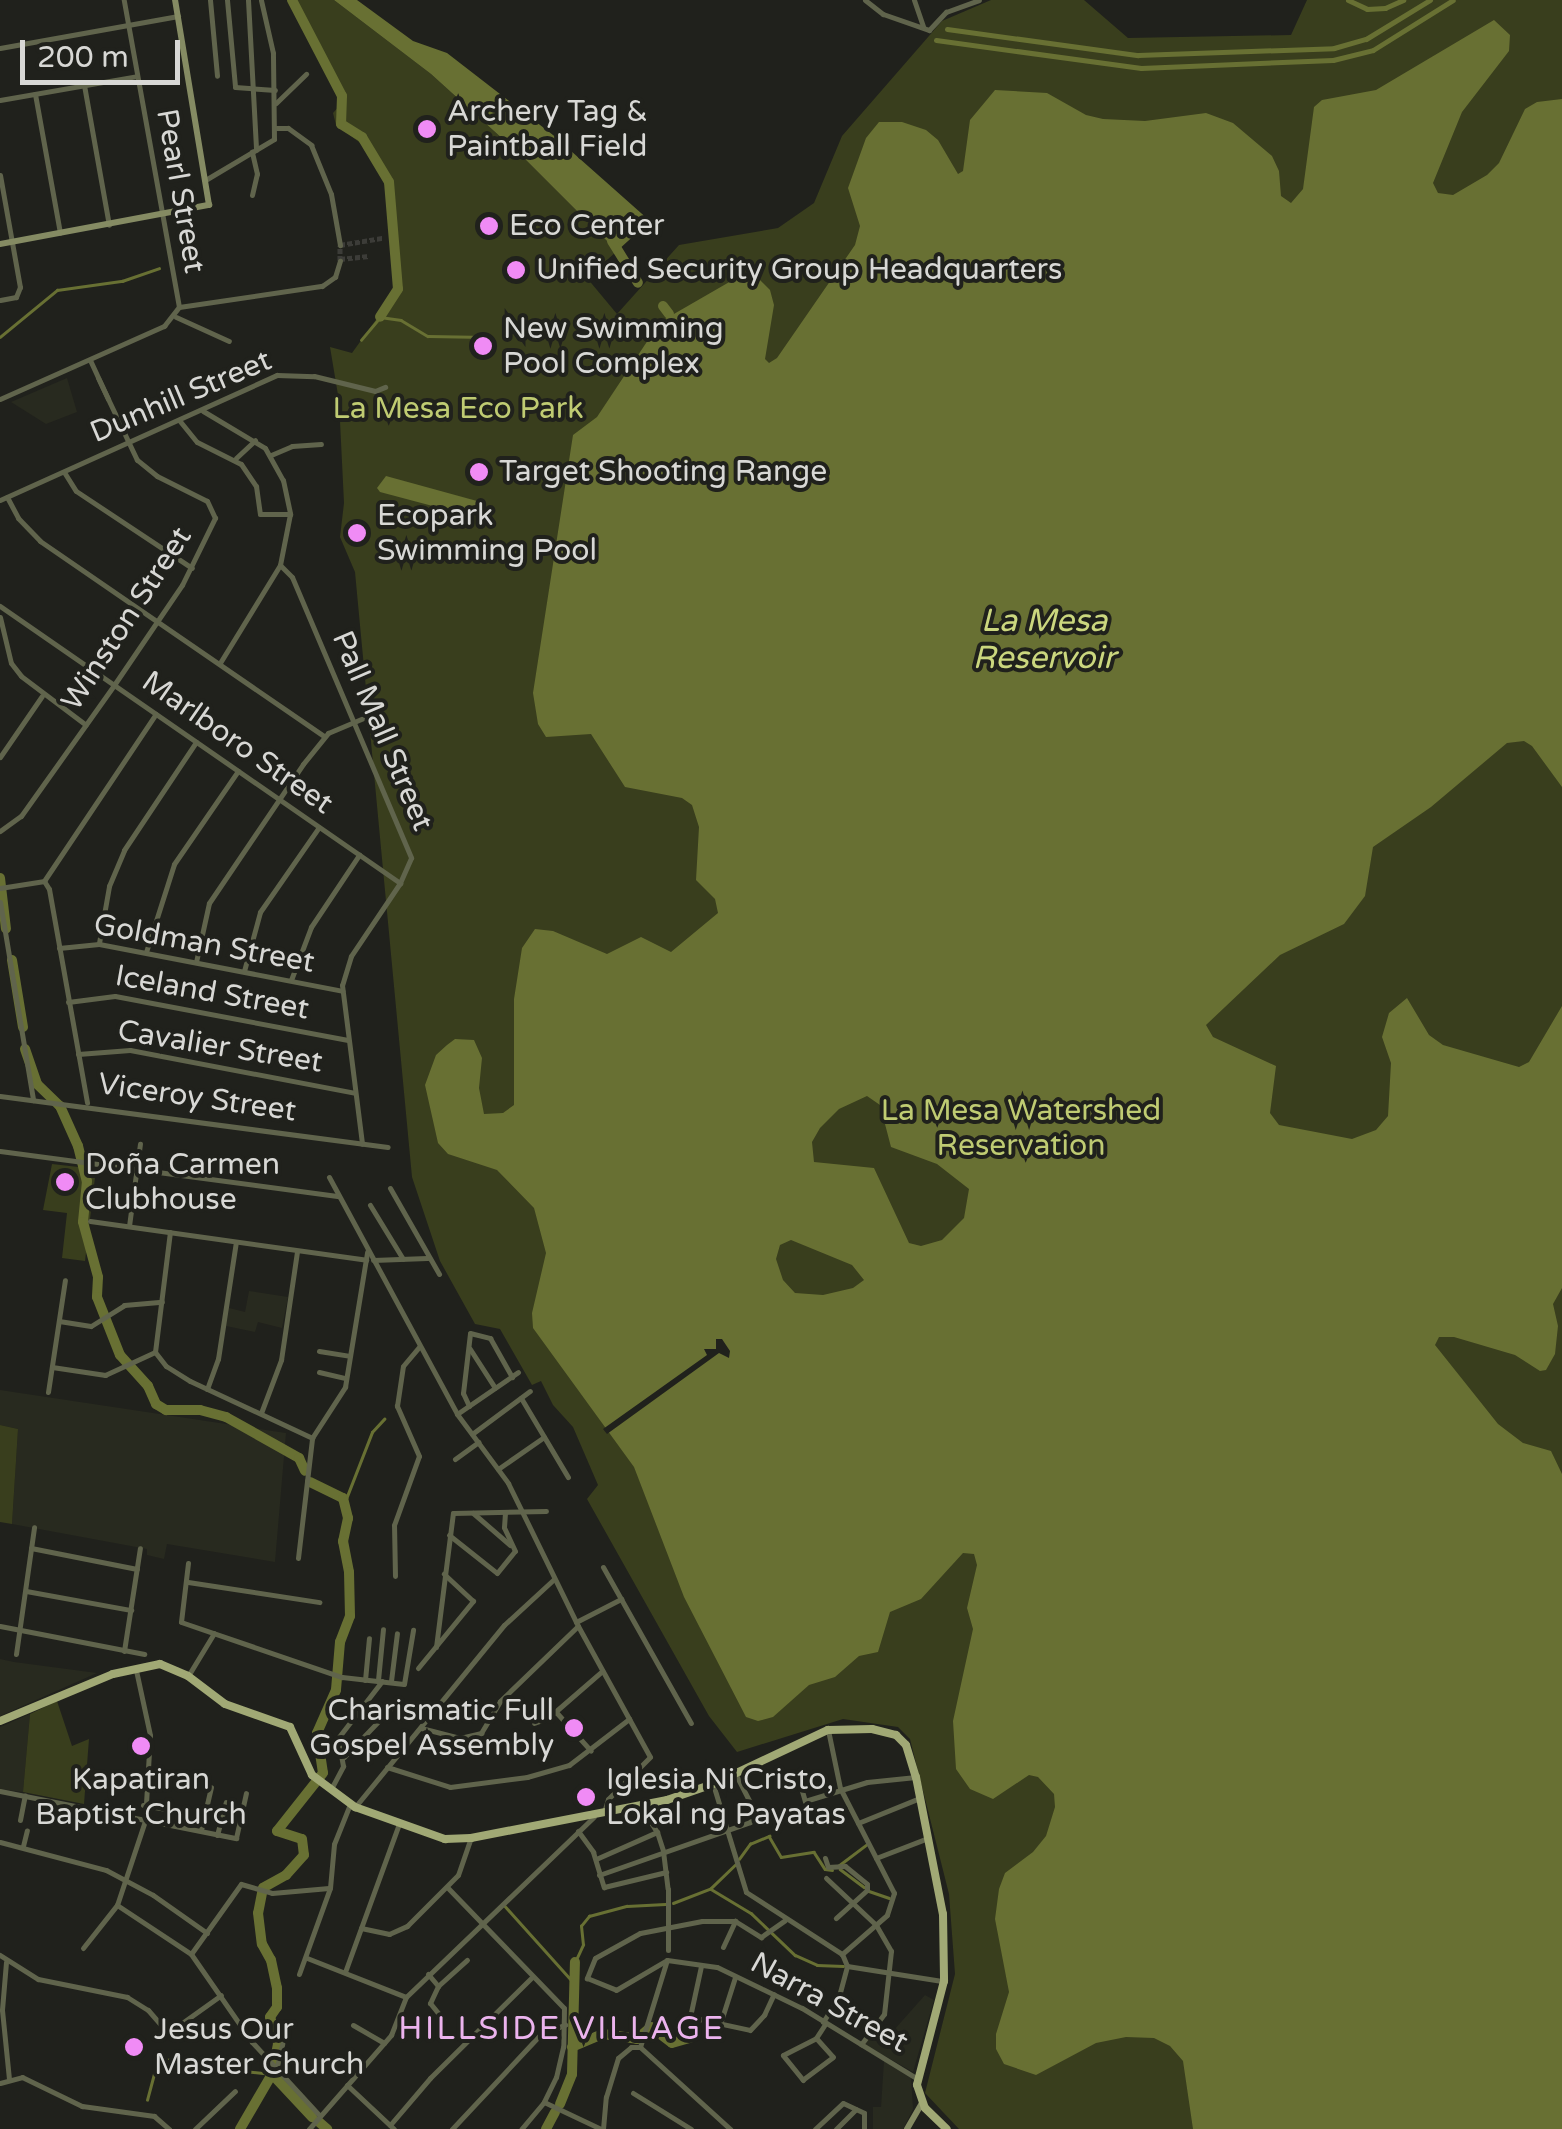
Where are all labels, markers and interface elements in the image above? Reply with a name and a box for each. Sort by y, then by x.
scale bar [25,20,185,82]
text: 200 m [37,39,129,76]
place label: Archery Tag & Paintball Field [447,94,648,164]
street label: Pearl Street [148,106,212,276]
marker: Archery Tag & Paintball Field [416,118,438,140]
place label: Eco Center [509,208,665,244]
marker: Eco Center [478,215,500,237]
place label: Unified Security Group Headquarters [536,252,1062,288]
marker: Unified Security Group Headquarters [505,259,527,281]
place label: New Swimming Pool Complex [503,311,724,382]
marker: New Swimming Pool Complex [472,335,494,357]
street label: Dunhill Street [85,343,277,451]
park label: La Mesa Eco Park [332,391,584,427]
place label: Target Shooting Range [499,454,827,490]
marker: Target Shooting Range [468,461,490,483]
place label: Ecopark Swimming Pool [377,498,597,568]
street label: Winston Street [54,521,200,717]
marker: Ecopark Swimming Pool [346,522,368,544]
water label: La Mesa Reservoir [972,603,1116,678]
street label: Pall Mall Street [324,626,440,836]
street label: Marlboro Street [135,664,339,822]
street label: Goldman Street [91,907,317,981]
street label: Iceland Street [112,958,312,1028]
street label: Cavalier Street [115,1013,325,1081]
street label: Viceroy Street [96,1066,298,1130]
park label: La Mesa Watershed Reservation [881,1093,1161,1164]
place label: Doña Carmen Clubhouse [85,1147,280,1218]
marker: Doña Carmen Clubhouse [54,1171,76,1193]
place label: Charismatic Full Gospel Assembly [309,1693,554,1764]
marker: Charismatic Full Gospel Assembly [563,1717,585,1739]
marker: Kapatiran Baptist Church [130,1735,152,1757]
place label: Kapatiran Baptist Church [35,1762,247,1832]
place label: Iglesia Ni Cristo, Lokal ng Payatas [606,1762,846,1832]
marker: Iglesia Ni Cristo, Lokal ng Payatas [575,1786,597,1808]
street label: Narra Street [744,1945,914,2061]
district label: HILLSIDE VILLAGE [398,2010,726,2048]
place label: Jesus Our Master Church [154,2012,364,2082]
marker: Jesus Our Master Church [123,2036,145,2058]

